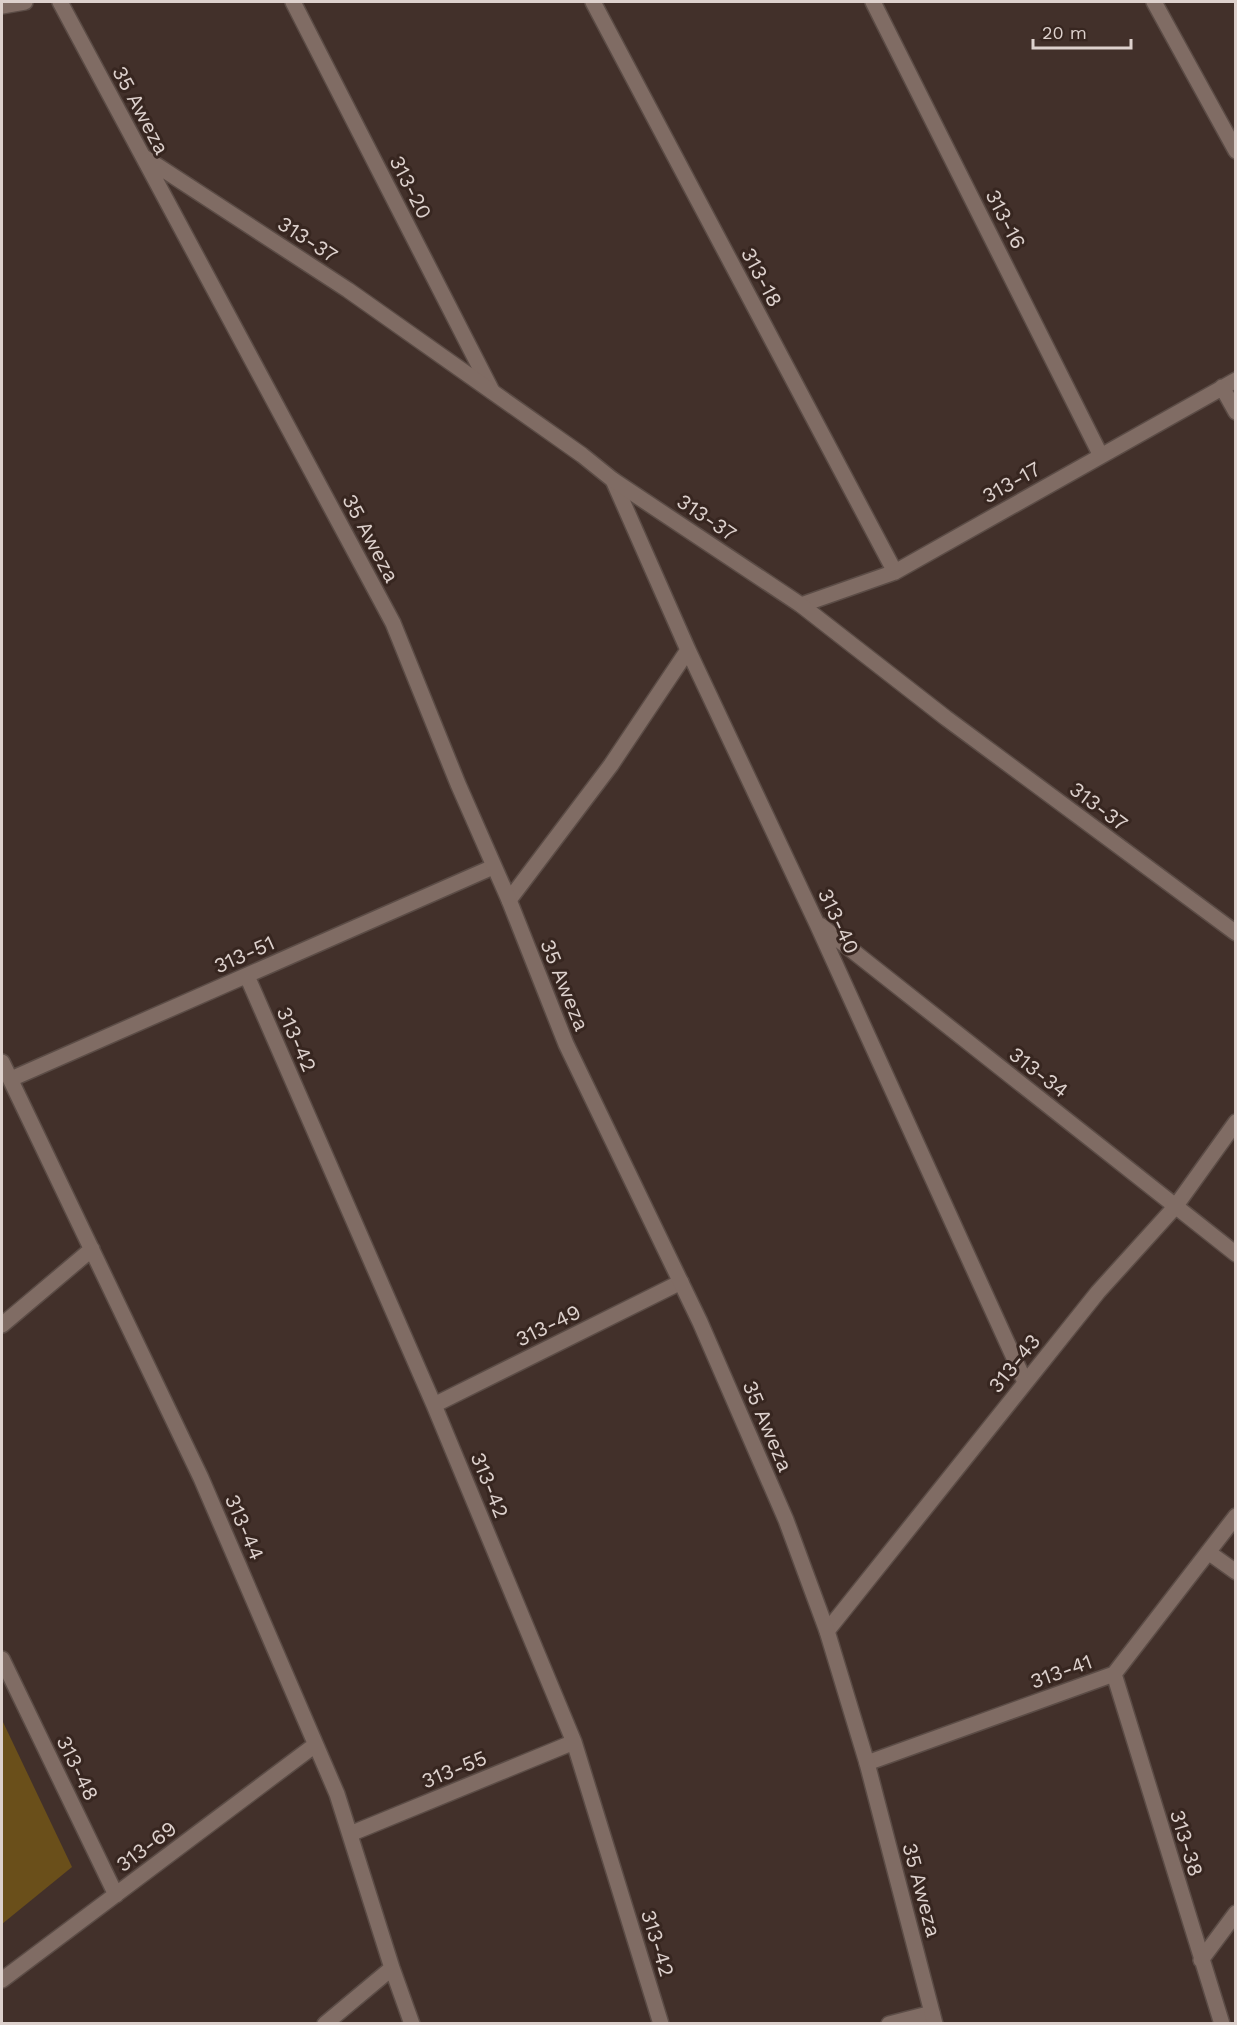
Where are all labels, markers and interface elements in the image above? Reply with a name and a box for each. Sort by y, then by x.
scale bar [1033,12,1130,50]
text: 20 m [1042,22,1087,43]
street label: 35 Aweza [107,62,175,159]
street label: 313-20 [384,151,438,223]
street label: 313-16 [980,185,1032,253]
street label: 313-37 [273,210,343,268]
street label: 313-18 [736,243,788,311]
street label: 313-17 [978,456,1045,508]
street label: 313-37 [673,488,742,546]
street label: 35 Aweza [337,490,405,587]
street label: 313-37 [1065,776,1133,836]
street label: 313-40 [813,884,865,958]
street label: 313-51 [210,930,278,978]
street label: 35 Aweza [535,936,595,1035]
street label: 313-42 [272,1003,322,1075]
street label: 313-34 [1004,1041,1074,1103]
street label: 313-49 [511,1299,585,1351]
street label: 313-43 [983,1329,1045,1397]
street label: 35 Aweza [738,1377,798,1475]
street label: 313-42 [466,1449,514,1521]
street label: 313-44 [220,1490,270,1564]
street label: 313-41 [1027,1648,1095,1694]
street label: 313-48 [52,1731,104,1805]
street label: 313-55 [418,1745,490,1793]
street label: 313-38 [1165,1807,1209,1879]
street label: 313-69 [111,1815,181,1877]
street label: 35 Aweza [897,1840,947,1940]
street label: 313-42 [636,1907,680,1979]

